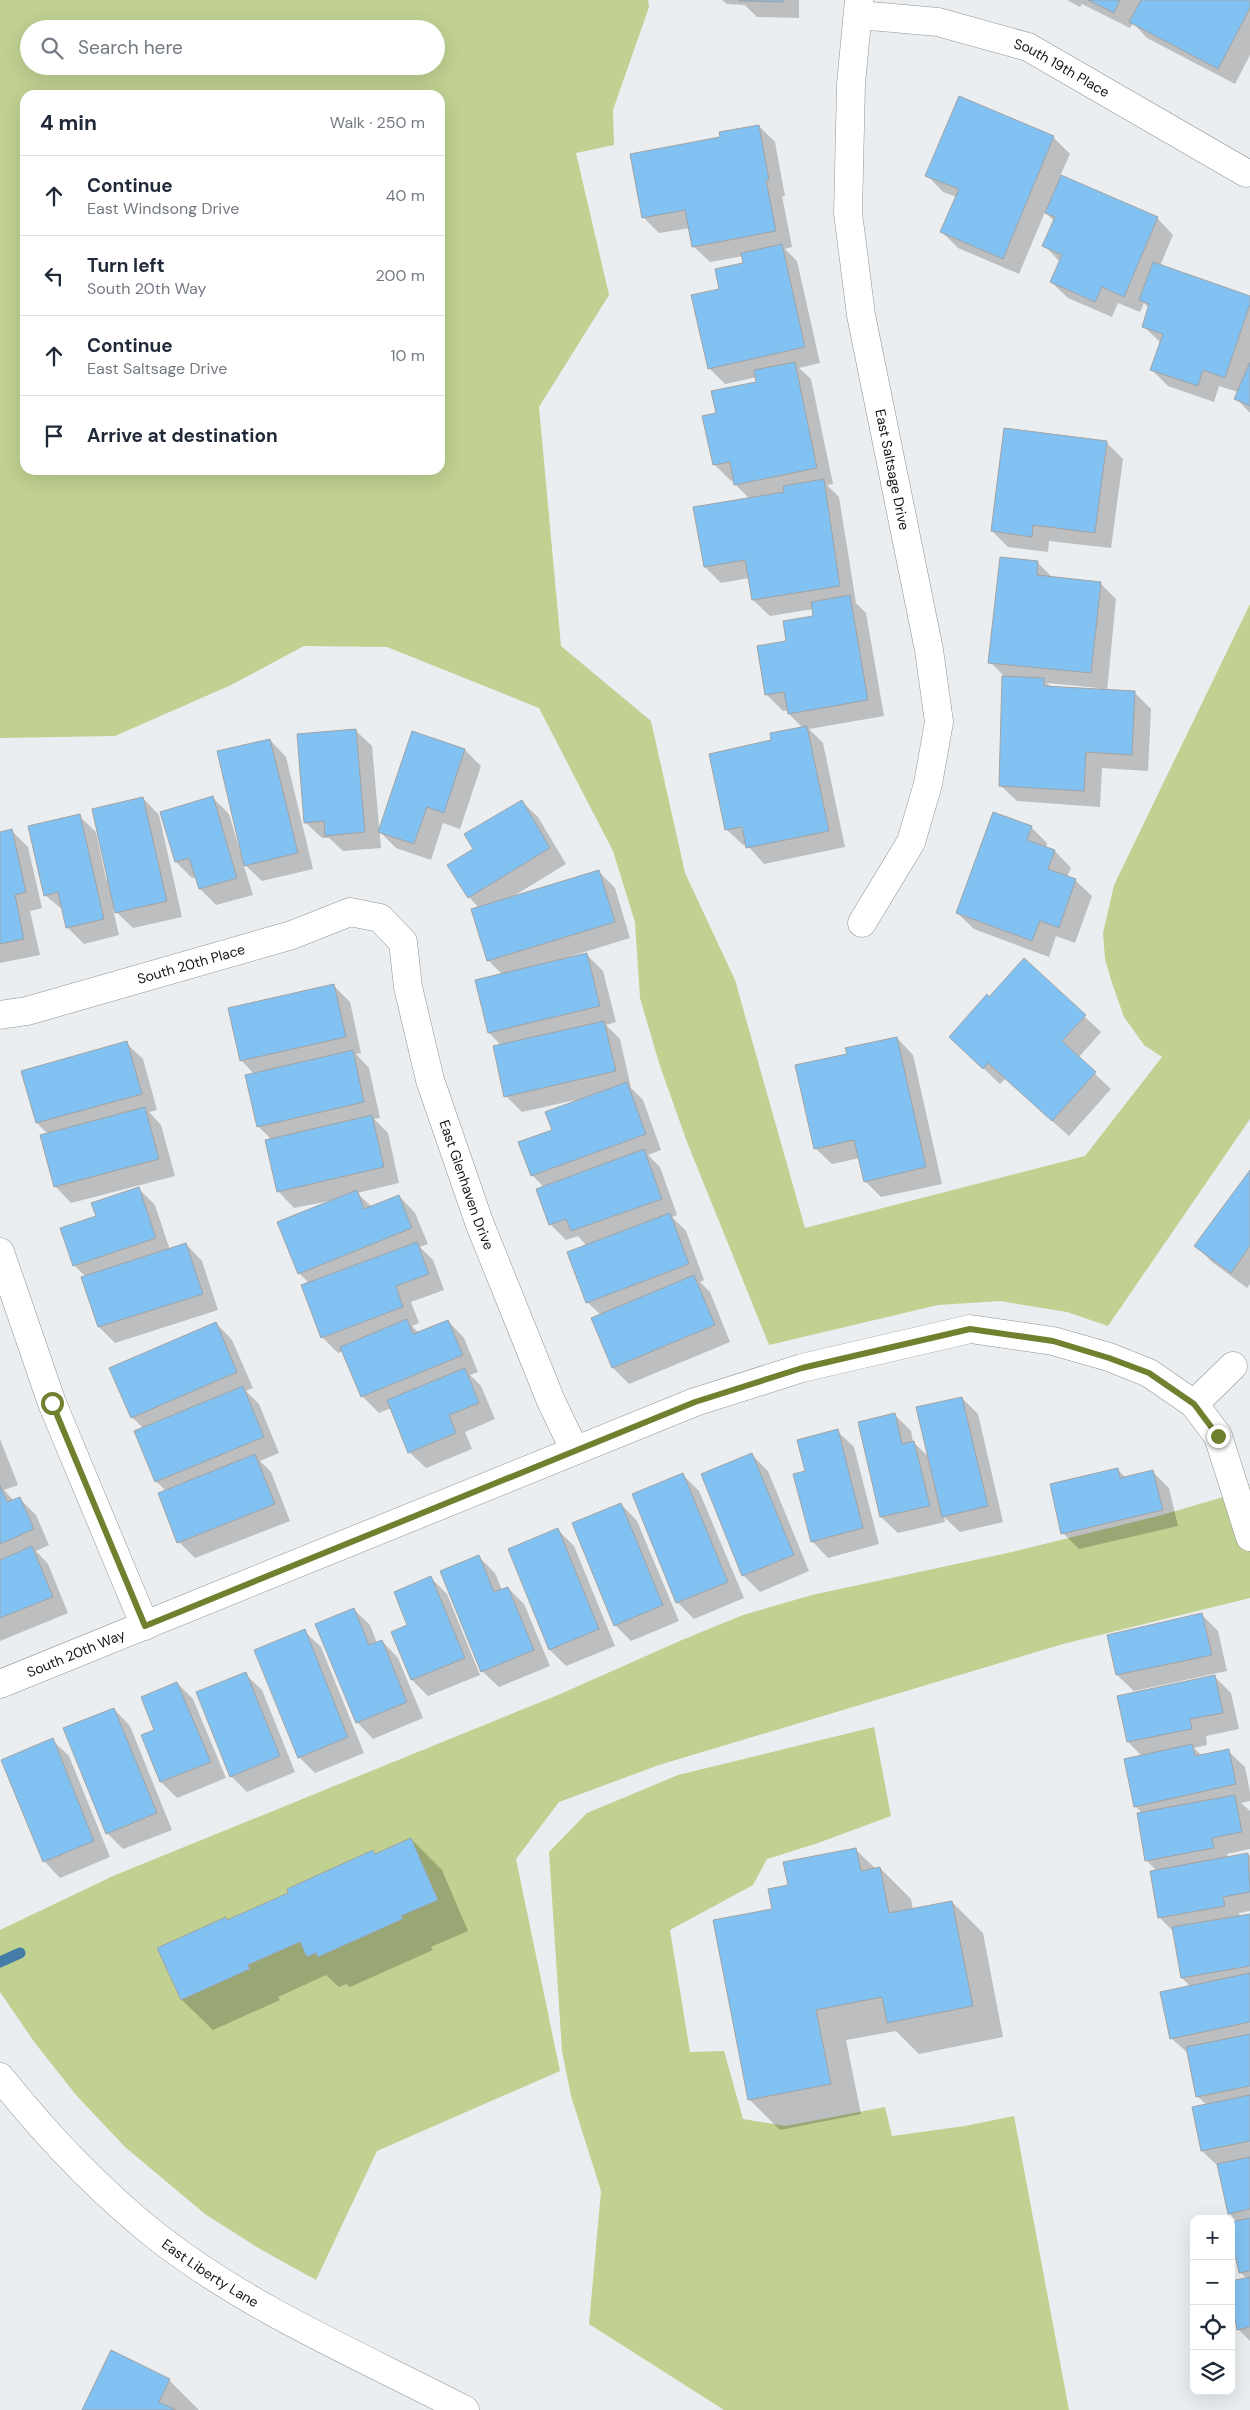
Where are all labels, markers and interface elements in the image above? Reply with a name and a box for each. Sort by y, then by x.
search box [20,20,445,75]
icon: search [38,34,66,62]
text: Search here [78,35,183,60]
street label: South 19th Place [1012,35,1113,101]
text: 4 min [40,109,97,137]
text: Walk · 250 m [330,112,425,133]
text: Continue [87,173,173,198]
icon: ahead [40,182,68,210]
text: 40 m [386,185,425,206]
text: East Windsong Drive [87,198,239,219]
text: Turn left [87,253,165,278]
icon: left [40,262,68,290]
text: 200 m [376,265,425,286]
text: South 20th Way [87,278,206,299]
text: Continue [87,333,173,358]
icon: ahead [40,342,68,370]
text: 10 m [391,345,425,366]
text: East Saltsage Drive [87,358,227,379]
street label: East Saltsage Drive [871,408,913,532]
icon: arrive [40,422,68,450]
text: Arrive at destination [87,423,278,448]
street label: South 20th Place [135,940,247,988]
street label: East Glenhaven Drive [435,1117,498,1252]
route start [41,1392,64,1415]
route end [1207,1425,1230,1448]
street label: South 20th Way [24,1625,128,1681]
map controls [1190,2215,1235,2395]
button: + [1190,2215,1235,2260]
street label: East Liberty Lane [158,2235,262,2311]
button: − [1190,2260,1235,2305]
button: locate [1190,2305,1235,2350]
button: layers [1190,2350,1235,2395]

